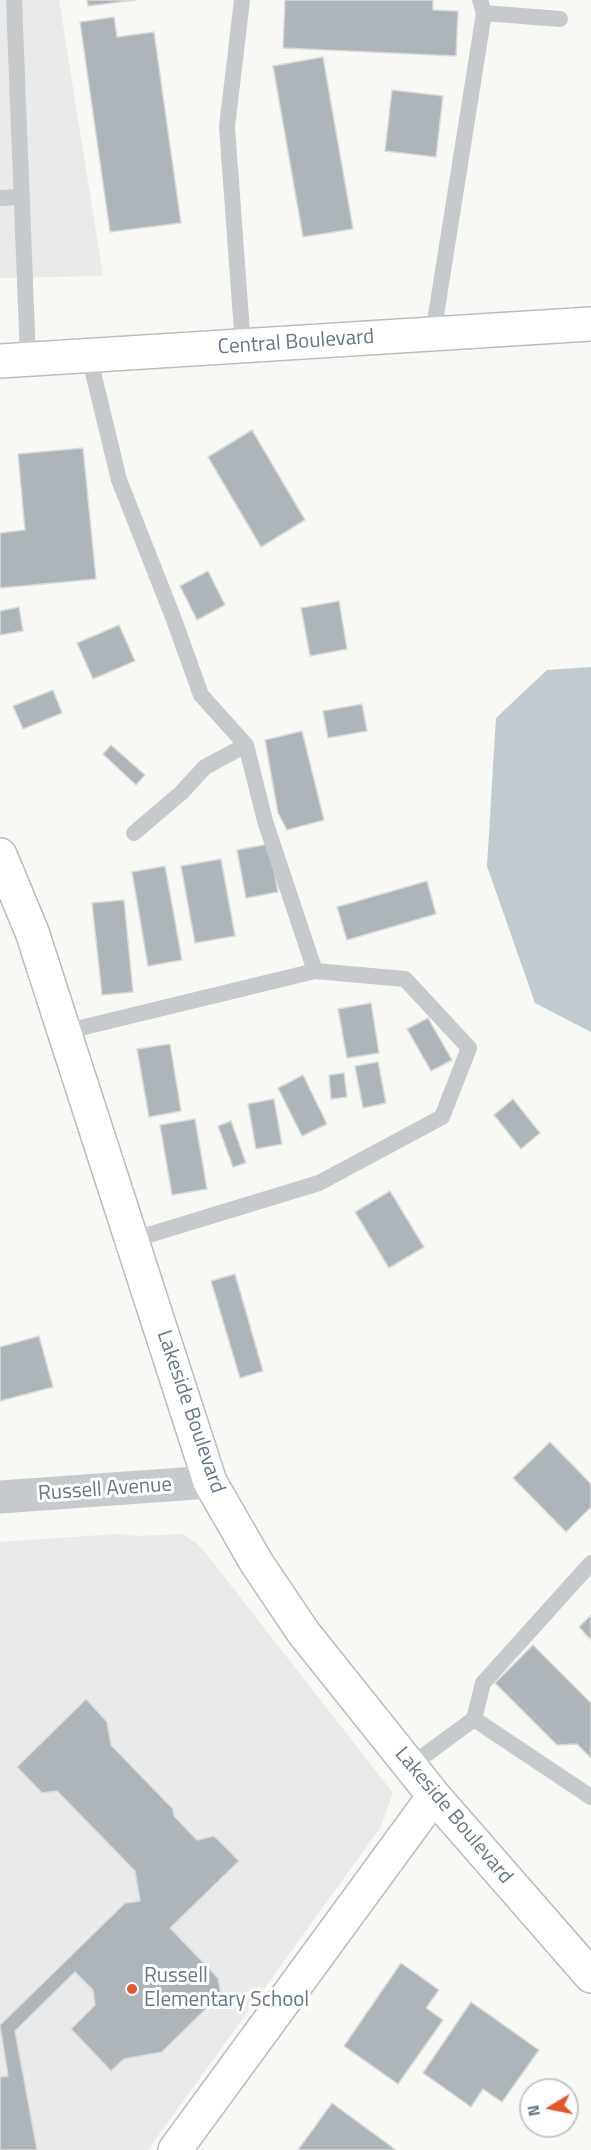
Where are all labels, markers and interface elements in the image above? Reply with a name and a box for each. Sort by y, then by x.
street label: Central Boulevard [217,325,375,361]
street label: Lakeside Boulevard [150,1327,230,1497]
street label: Russell Avenue [37,1473,173,1507]
street label: Lakeside Boulevard [388,1743,518,1889]
place label: Russell Elementary School [144,1964,309,2014]
marker: Russell Elementary School [125,1982,139,1996]
north arrow [519,2078,579,2138]
text: N [520,2103,546,2118]

